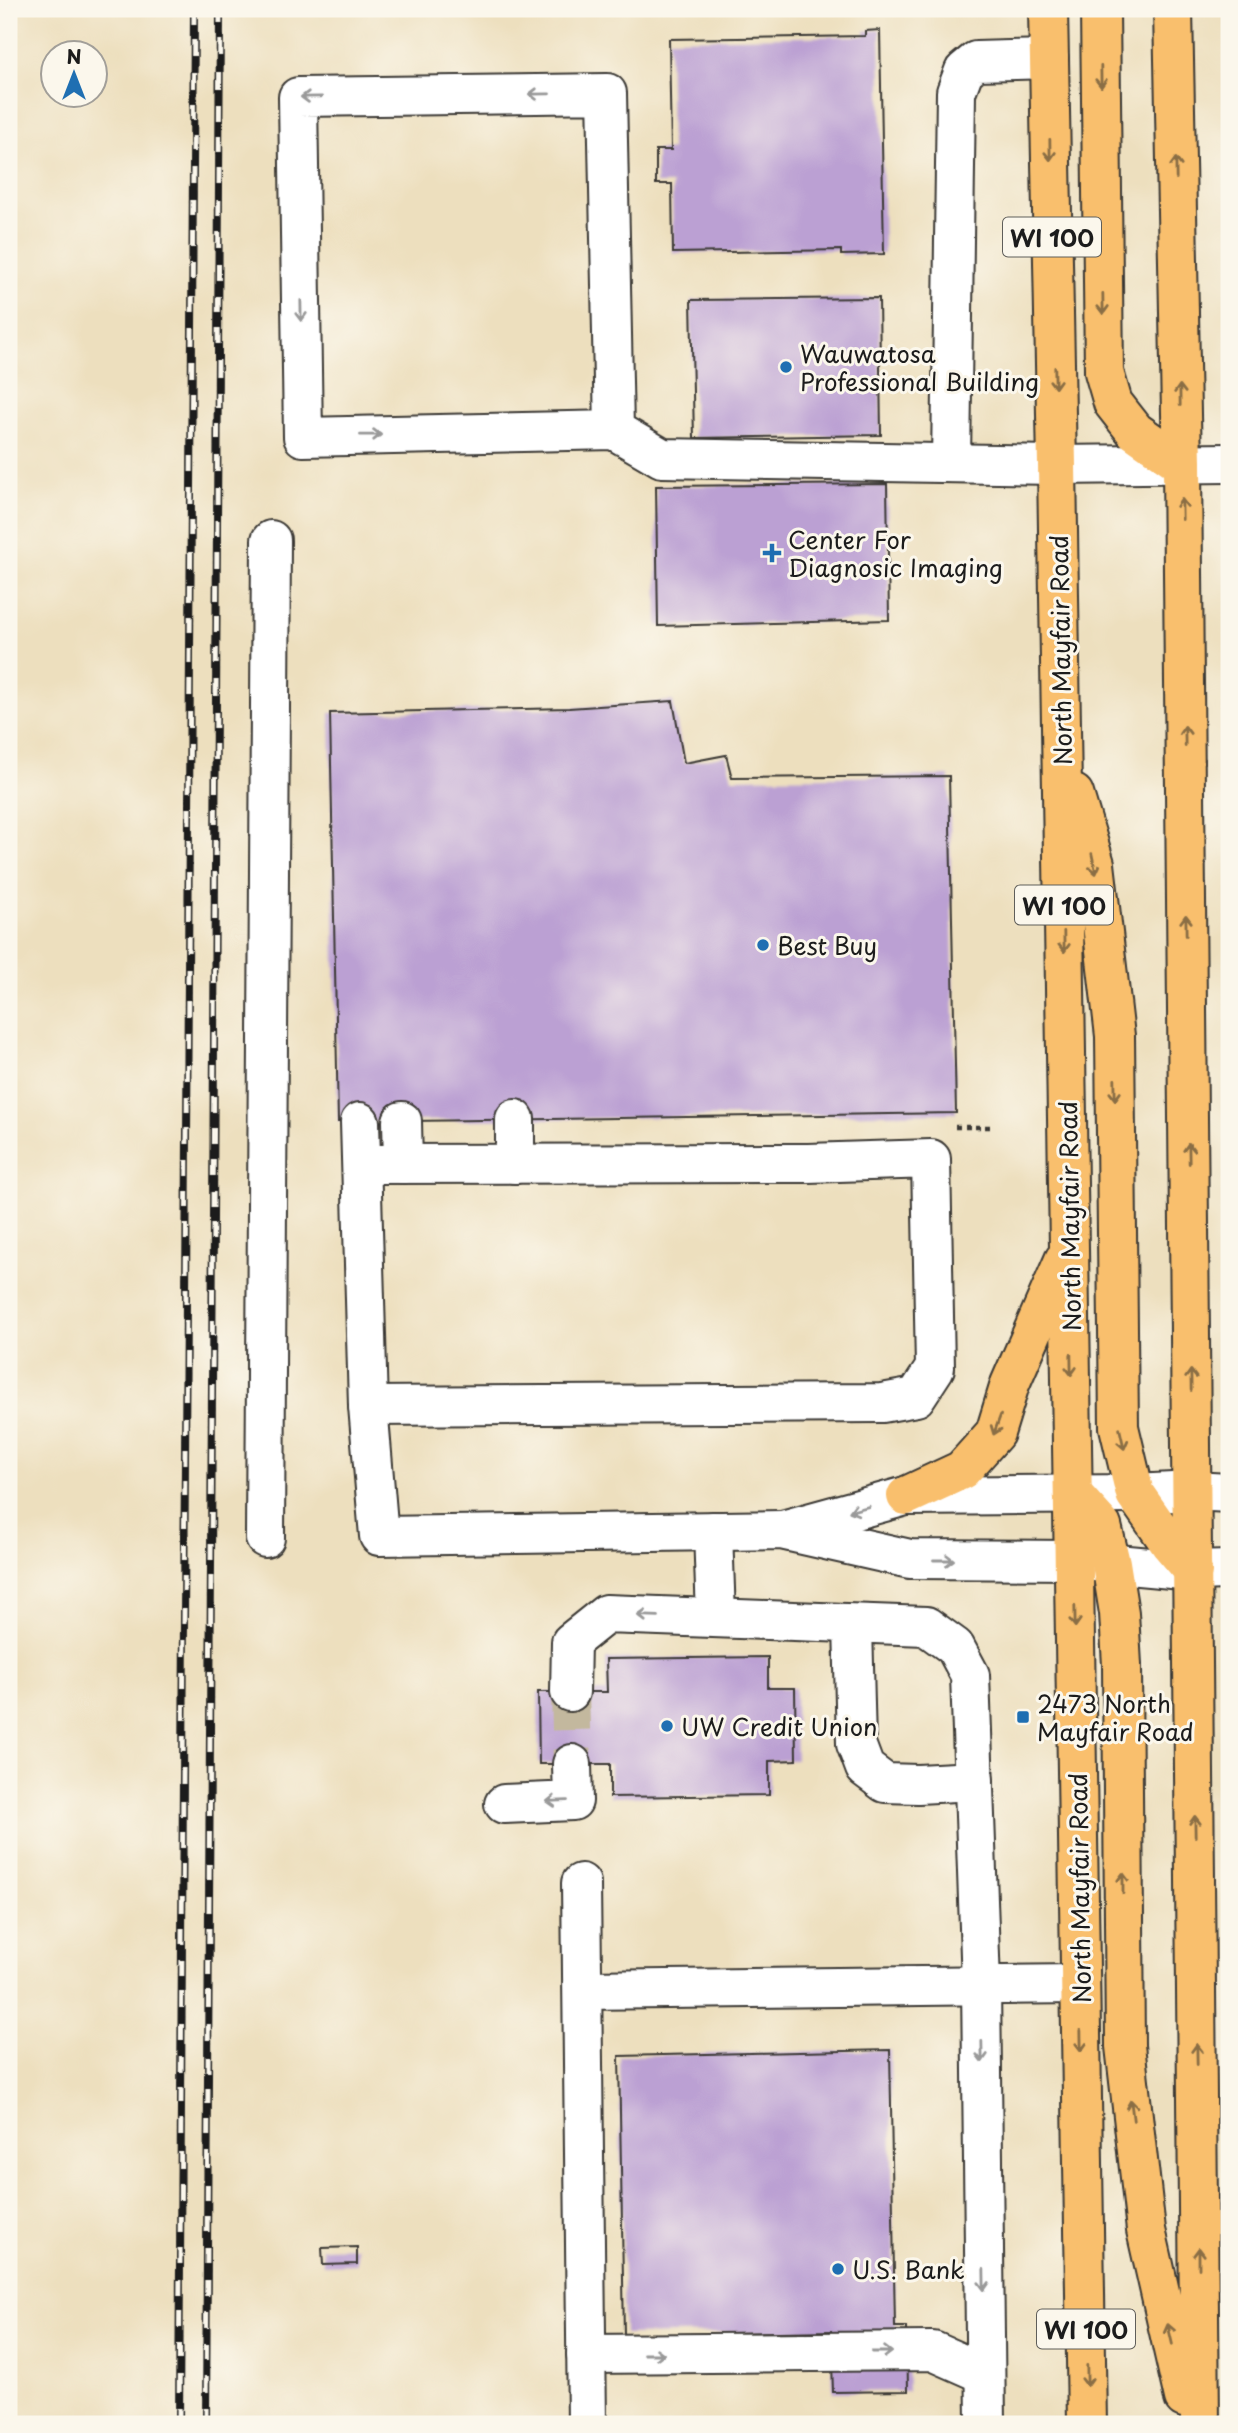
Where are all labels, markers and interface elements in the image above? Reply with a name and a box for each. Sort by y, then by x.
north arrow [38,38,108,108]
text: N [66,42,82,70]
one-way arrow [1094,65,1107,88]
one-way arrow [528,87,551,101]
one-way arrow [300,90,323,104]
one-way arrow [1044,139,1057,162]
one-way arrow [1169,157,1183,180]
road number: WI 100 [1003,218,1101,256]
one-way arrow [1096,293,1110,316]
one-way arrow [294,299,308,322]
place label: Wauwatosa Professional Building [800,335,1039,399]
marker: Wauwatosa Professional Building [778,359,794,375]
one-way arrow [1048,366,1062,389]
one-way arrow [1174,384,1187,407]
one-way arrow [359,428,382,442]
one-way arrow [1175,498,1189,521]
place label: Center For Diagnosic Imaging [788,521,1003,585]
street label: North Mayfair Road [1040,535,1080,765]
marker: Center For Diagnosic Imaging [762,543,782,563]
one-way arrow [1178,725,1191,748]
one-way arrow [1088,852,1101,875]
road number: WI 100 [1015,885,1113,924]
one-way arrow [1180,914,1193,937]
place label: Best Buy [777,927,877,963]
one-way arrow [1057,930,1071,953]
marker: Best Buy [755,937,771,953]
one-way arrow [1108,1078,1122,1101]
street label: North Mayfair Road [1049,1101,1089,1331]
one-way arrow [1182,1141,1196,1164]
one-way arrow [1064,1354,1078,1377]
one-way arrow [1184,1369,1198,1392]
one-way arrow [990,1413,1002,1435]
one-way arrow [1115,1427,1129,1450]
one-way arrow [849,1503,871,1516]
one-way arrow [932,1553,955,1567]
one-way arrow [1068,1606,1082,1629]
one-way arrow [637,1609,660,1622]
place label: 2473 North Mayfair Road [1037,1685,1194,1749]
place label: UW Credit Union [681,1708,877,1744]
marker: 2473 North Mayfair Road [1015,1709,1031,1725]
marker: UW Credit Union [659,1718,675,1734]
street label: North Mayfair Road [1059,1773,1099,2003]
one-way arrow [546,1795,569,1808]
one-way arrow [1188,1815,1202,1838]
one-way arrow [1116,1871,1130,1894]
one-way arrow [1075,2029,1088,2052]
one-way arrow [975,2040,989,2063]
one-way arrow [1190,2043,1204,2066]
one-way arrow [1126,2099,1139,2122]
one-way arrow [1192,2247,1206,2270]
place label: U.S. Bank [852,2251,965,2287]
marker: U.S. Bank [830,2261,846,2277]
one-way arrow [977,2268,991,2291]
road number: WI 100 [1037,2310,1135,2348]
one-way arrow [1162,2323,1176,2346]
one-way arrow [870,2345,893,2359]
one-way arrow [643,2347,666,2360]
one-way arrow [1080,2364,1093,2387]

